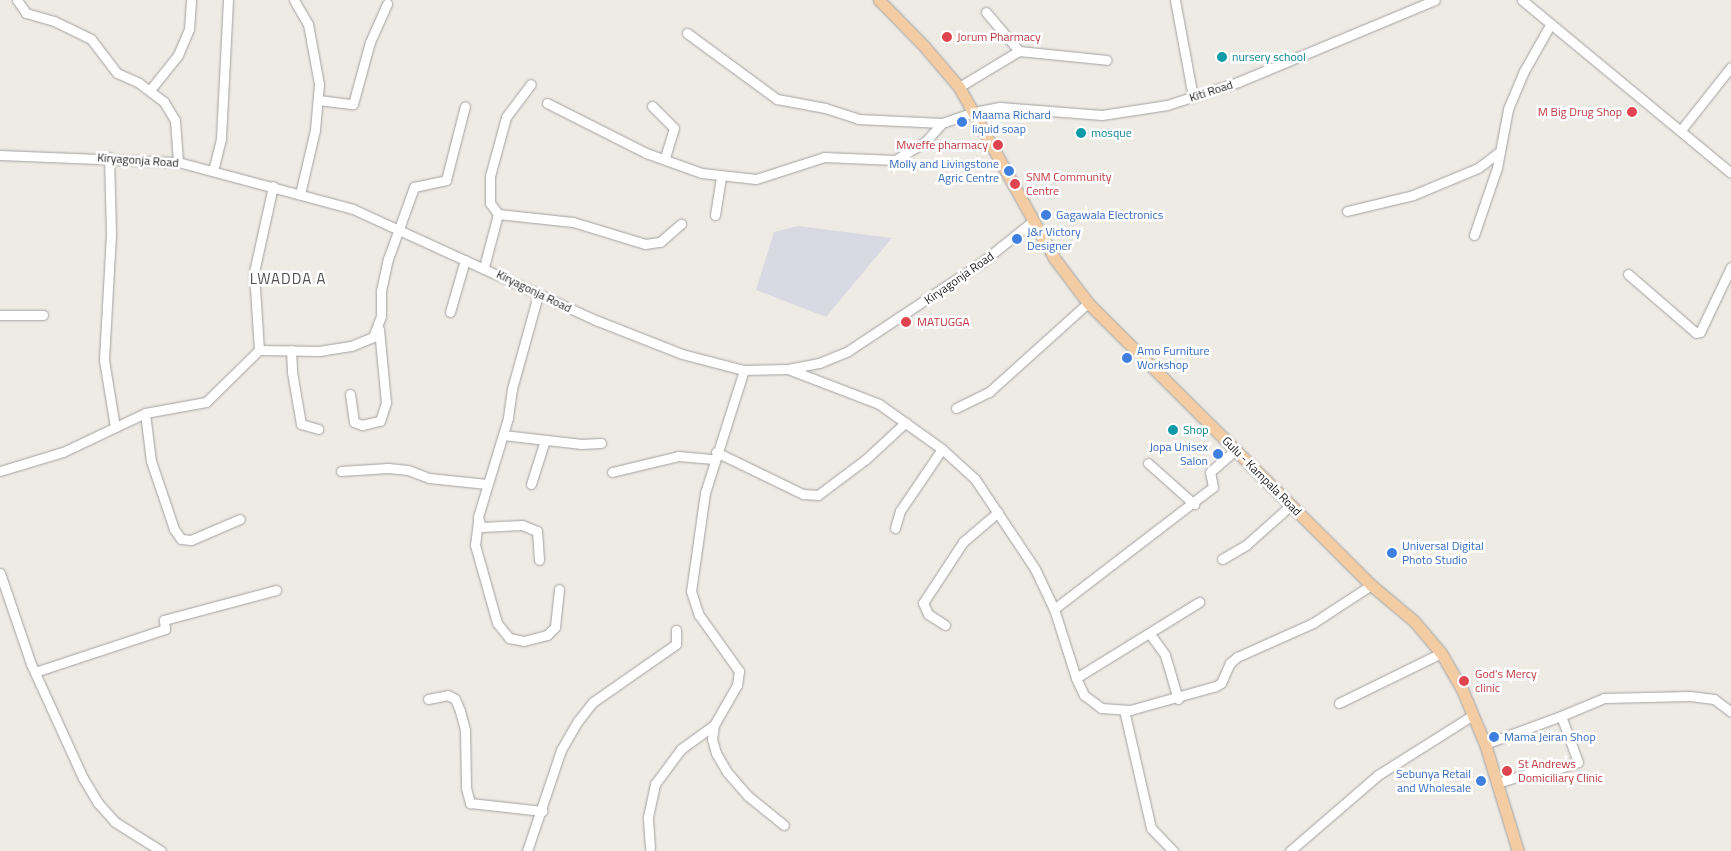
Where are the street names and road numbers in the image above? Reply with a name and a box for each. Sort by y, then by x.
street label: Kiti Road [1187,77,1235,105]
street label: Kiryagonja Road [97,150,179,170]
street label: Kiryagonja Road [921,249,997,307]
street label: Kiryagonja Road [494,267,574,315]
street label: Gulu - Kampala Road [1219,433,1305,519]

